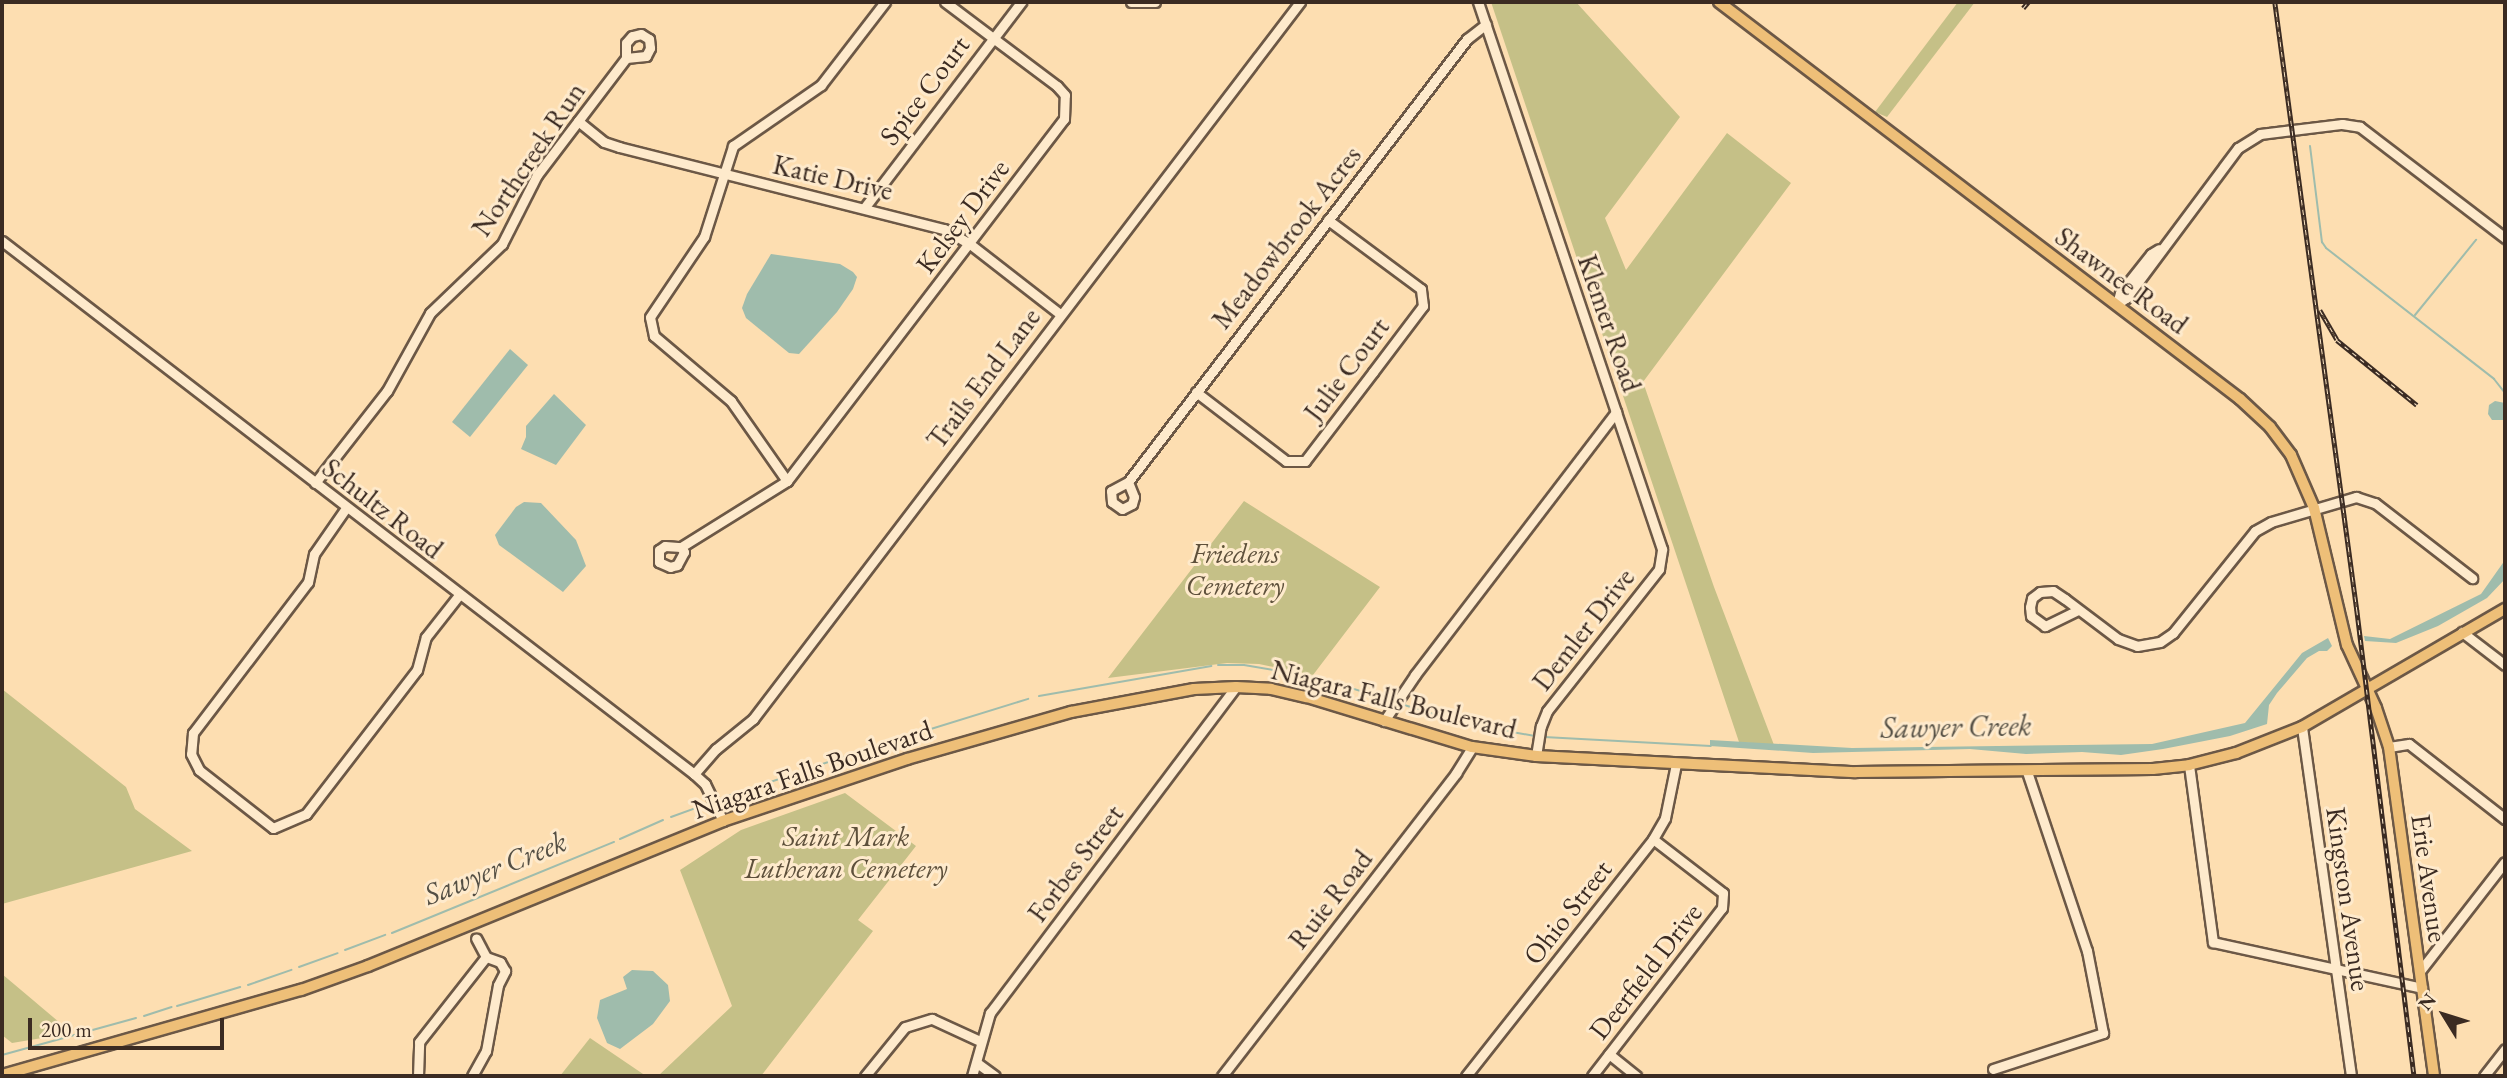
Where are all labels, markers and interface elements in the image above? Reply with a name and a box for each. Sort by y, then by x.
street label: Spice Court [872,29,976,151]
street label: Northcreek Run [464,76,592,242]
street label: Meadowbrook Acres [1204,139,1368,335]
street label: Katie Drive [770,147,896,207]
street label: Kelsey Drive [908,152,1016,280]
street label: Shawnee Road [2049,219,2195,341]
street label: Klemer Road [1571,250,1649,396]
street label: Trails End Lane [919,301,1047,455]
street label: Julie Court [1296,311,1396,427]
street label: Schultz Road [316,450,450,566]
park label: Friedens Cemetery [1186,536,1284,602]
street label: Demler Drive [1525,561,1641,697]
street label: Niagara Falls Boulevard [1268,652,1520,746]
water label: Sawyer Creek [1880,708,2032,746]
street label: Niagara Falls Boulevard [688,712,936,826]
street label: Forbes Street [1020,798,1130,928]
street label: Kingston Avenue [2319,805,2379,993]
street label: Erie Avenue [2404,812,2456,944]
park label: Saint Mark Lutheran Cemetery [745,819,947,885]
water label: Sawyer Creek [418,823,572,913]
street label: Ruie Road [1281,843,1379,955]
street label: Ohio Street [1516,853,1618,971]
street label: Deerfield Drive [1581,896,1709,1046]
north arrow [2409,980,2479,1050]
text: N [2412,988,2442,1016]
scale bar [32,1004,228,1048]
text: 200 m [41,1016,92,1043]

